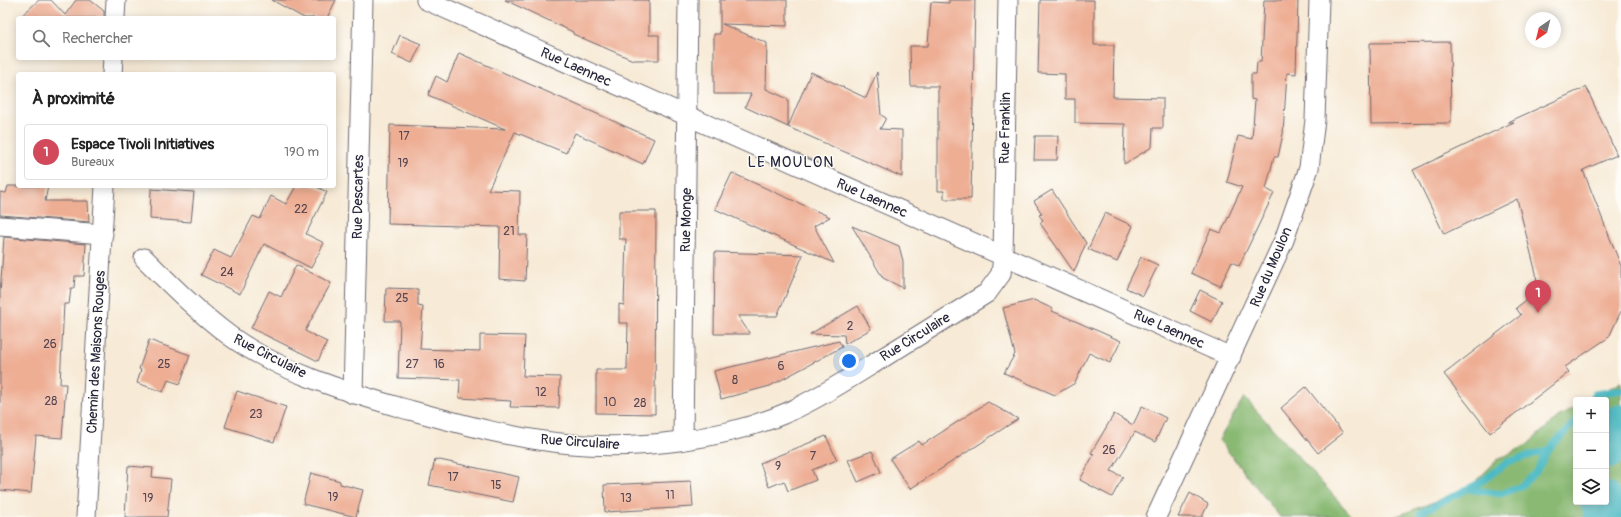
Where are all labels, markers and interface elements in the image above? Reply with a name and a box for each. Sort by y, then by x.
north arrow [1525,12,1561,48]
search box [16,16,336,60]
icon: search [30,27,52,49]
text: Rechercher [62,29,133,48]
street label: Rue Laennec [538,44,614,90]
text: À proximité [32,88,115,109]
street label: Rue Franklin [996,92,1014,164]
house number: 17 [398,129,410,144]
text: Espace Tivoli Initiatives [71,135,214,154]
text: 1 [43,144,49,160]
text: 190 m [284,144,319,160]
district label: LE MOULON [748,153,834,172]
text: Bureaux [71,154,115,170]
street label: Rue Descartes [349,154,367,239]
house number: 19 [398,156,408,171]
street label: Rue Laennec [834,175,910,221]
street label: Rue Monge [677,188,695,252]
house number: 22 [294,202,308,217]
house number: 21 [503,224,515,239]
street label: Rue du Moulon [1247,224,1296,310]
house number: 24 [220,265,234,280]
street label: Chemin des Maisons Rouges [83,269,109,434]
pin: 1 [1525,280,1551,313]
house number: 25 [395,291,409,306]
street label: Rue Laennec [1131,306,1207,352]
street label: Rue Circulaire [877,309,953,365]
house number: 2 [847,319,854,334]
street label: Rue Circulaire [231,330,309,382]
house number: 26 [43,337,57,352]
your location [839,351,859,371]
house number: 25 [157,357,171,372]
house number: 27 [405,357,419,372]
house number: 16 [433,357,445,372]
house number: 6 [778,359,785,374]
house number: 8 [732,373,738,388]
house number: 12 [535,385,547,400]
house number: 28 [45,394,57,409]
house number: 10 [604,395,616,410]
house number: 28 [634,396,646,411]
map controls [1573,397,1609,505]
button: + [1573,397,1609,433]
house number: 23 [249,407,263,422]
street label: Rue Circulaire [540,431,620,453]
button: − [1573,433,1609,469]
house number: 26 [1102,443,1116,458]
house number: 7 [810,449,817,464]
house number: 9 [775,459,781,474]
button: layers [1573,469,1609,505]
house number: 17 [447,470,459,485]
house number: 15 [490,478,502,493]
house number: 11 [665,488,675,503]
house number: 19 [328,490,338,505]
house number: 19 [143,491,153,506]
house number: 13 [620,491,632,506]

